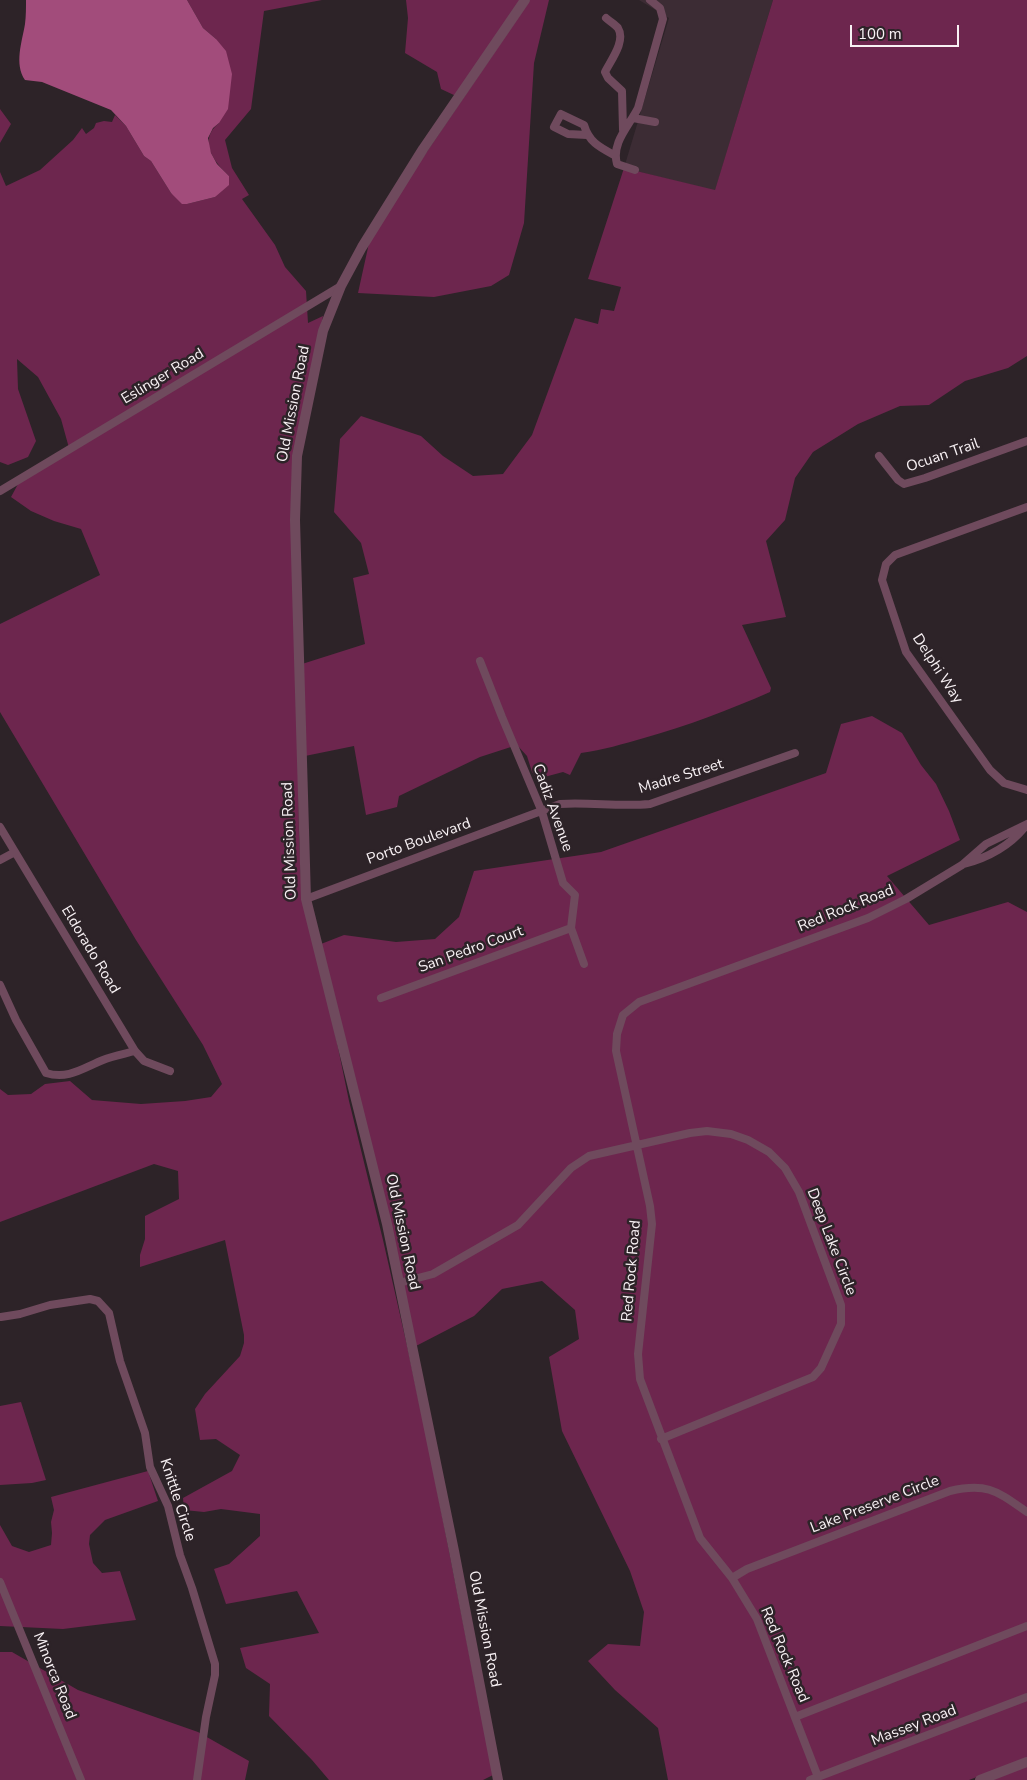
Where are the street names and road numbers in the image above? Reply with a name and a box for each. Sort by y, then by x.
street label: Old Mission Road [274,344,314,464]
street label: Eslinger Road [118,345,208,409]
street label: Ocuan Trail [904,435,982,477]
street label: Delphi Way [908,631,966,707]
street label: Madre Street [637,756,725,798]
street label: Cadiz Avenue [528,762,576,854]
street label: Old Mission Road [279,782,301,900]
street label: Porto Boulevard [365,815,473,869]
street label: Red Rock Road [795,882,897,936]
street label: Eldorado Road [57,903,123,997]
street label: San Pedro Court [416,923,526,977]
street label: Old Mission Road [381,1172,423,1292]
street label: Deep Lake Circle [802,1186,860,1298]
street label: Red Rock Road [619,1219,645,1323]
street label: Knittle Circle [155,1456,199,1544]
street label: Lake Preserve Circle [808,1472,942,1538]
street label: Old Mission Road [464,1569,504,1689]
street label: Red Rock Road [756,1605,812,1705]
street label: Minorca Road [28,1630,80,1722]
street label: Massey Road [869,1702,959,1750]

